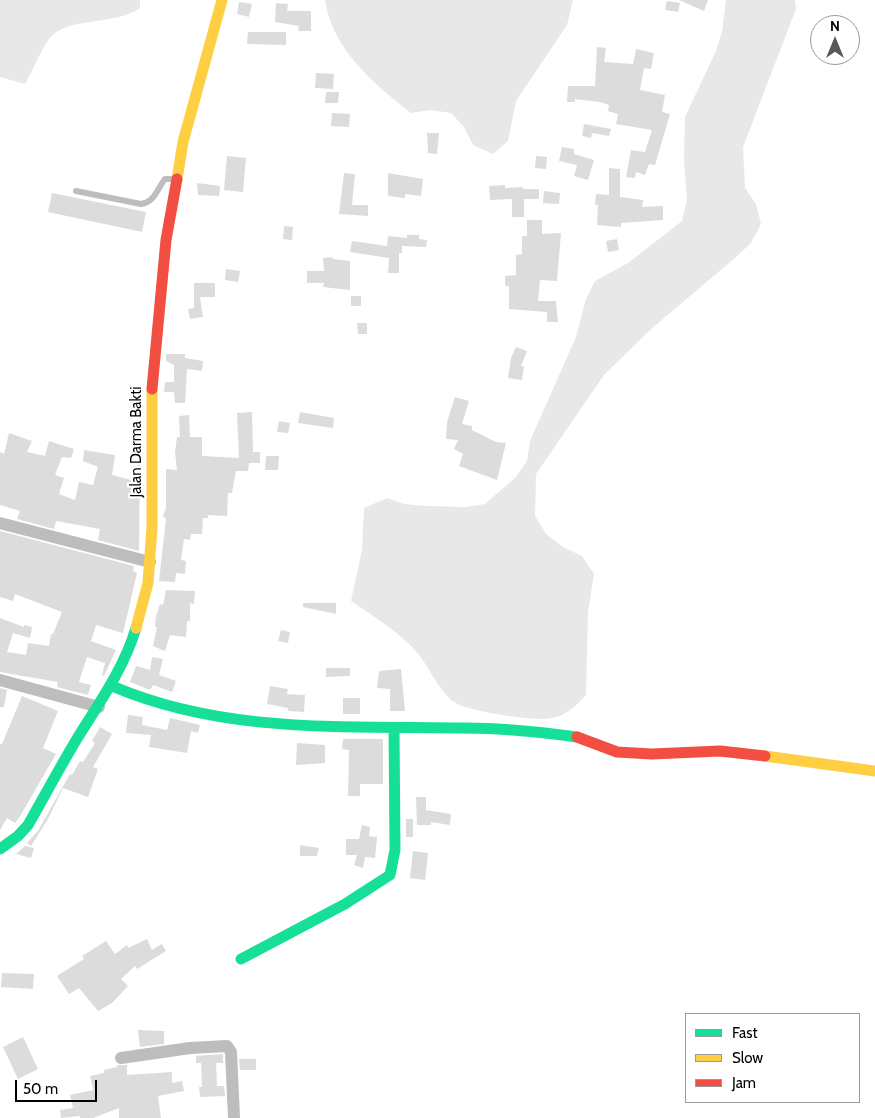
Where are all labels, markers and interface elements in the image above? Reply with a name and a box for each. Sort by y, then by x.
north arrow [810,15,860,65]
text: N [830,17,840,35]
street label: Jalan Darma Bakti [128,387,146,497]
legend [685,1013,860,1103]
text: Fast [732,1024,757,1042]
text: Slow [732,1049,763,1067]
scale bar [18,1070,100,1102]
text: Jam [732,1074,756,1092]
text: 50 m [23,1080,58,1098]

